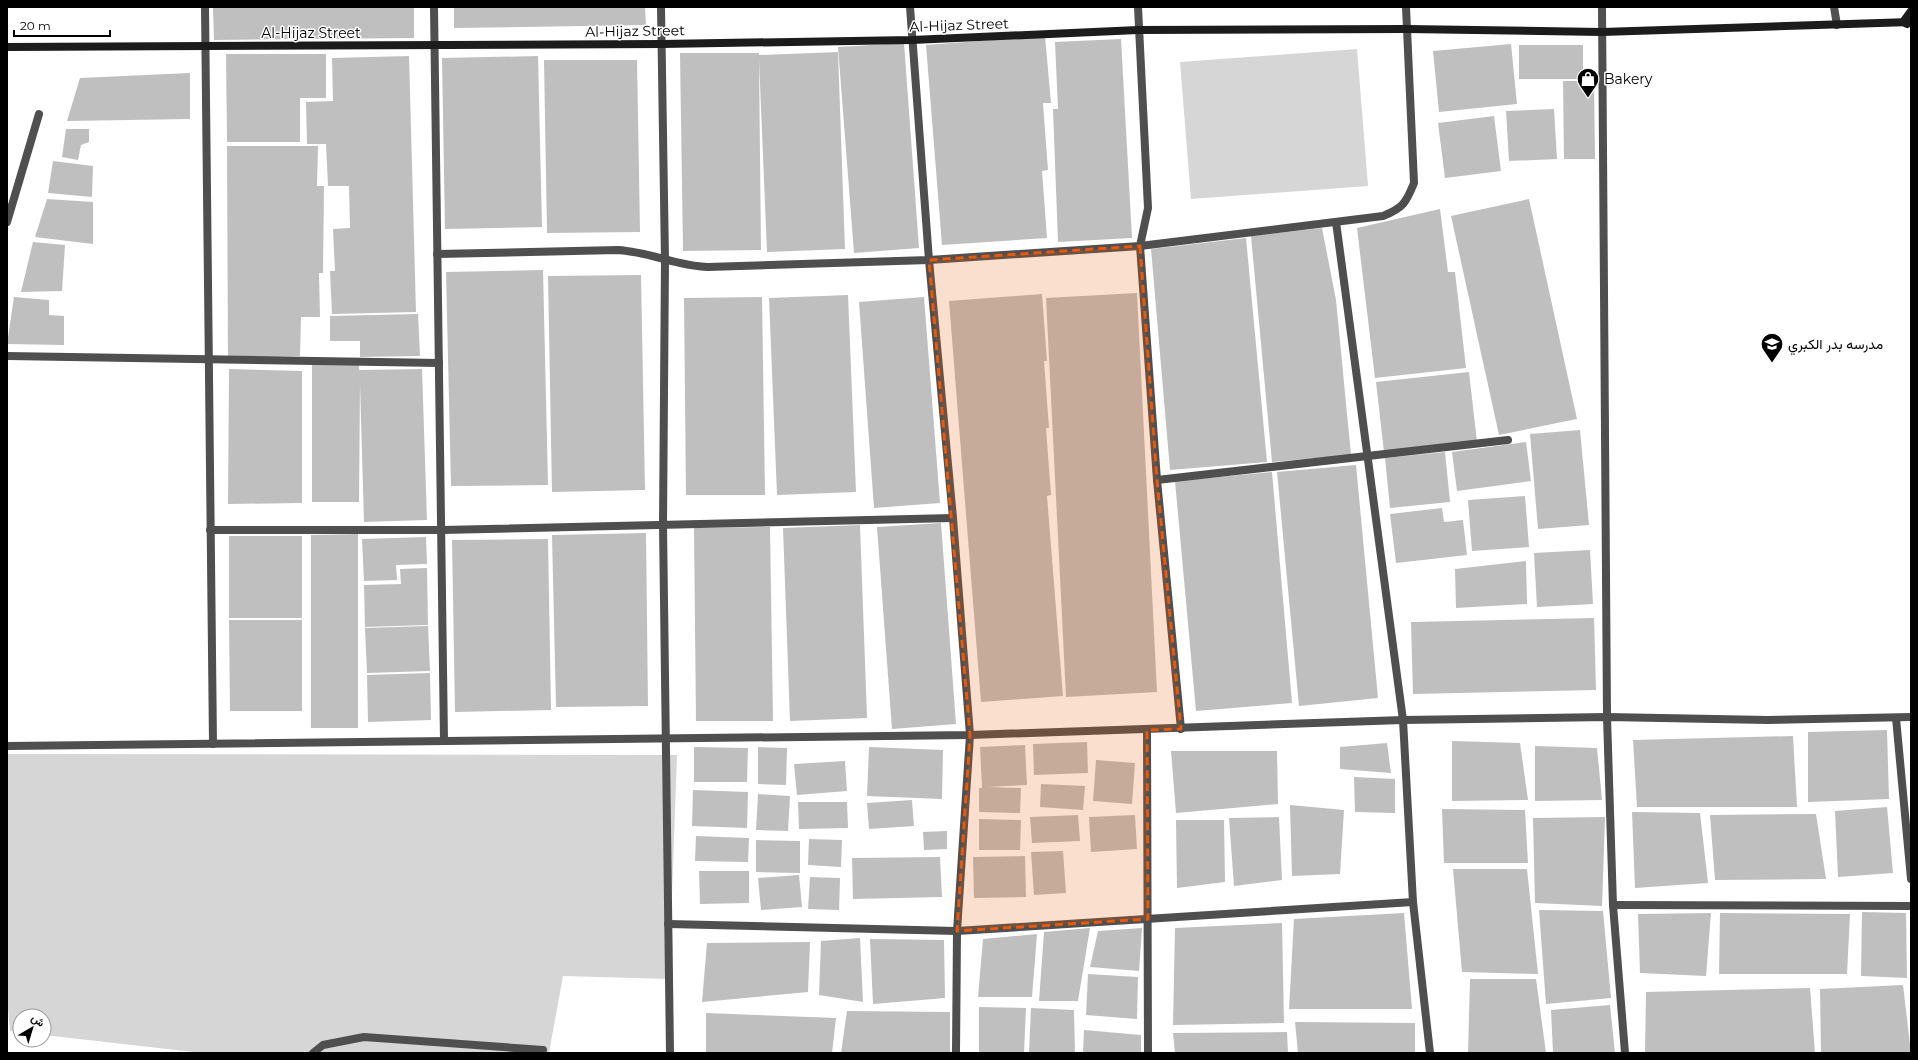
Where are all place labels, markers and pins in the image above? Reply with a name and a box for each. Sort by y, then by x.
shop icon: Bakery [1575,66,1601,99]
place label: Bakery [1604,70,1653,88]
school or university icon: مدرسه بدر الكبري [1759,331,1785,364]
place label: مدرسه بدر الكبري [1788,335,1883,356]

